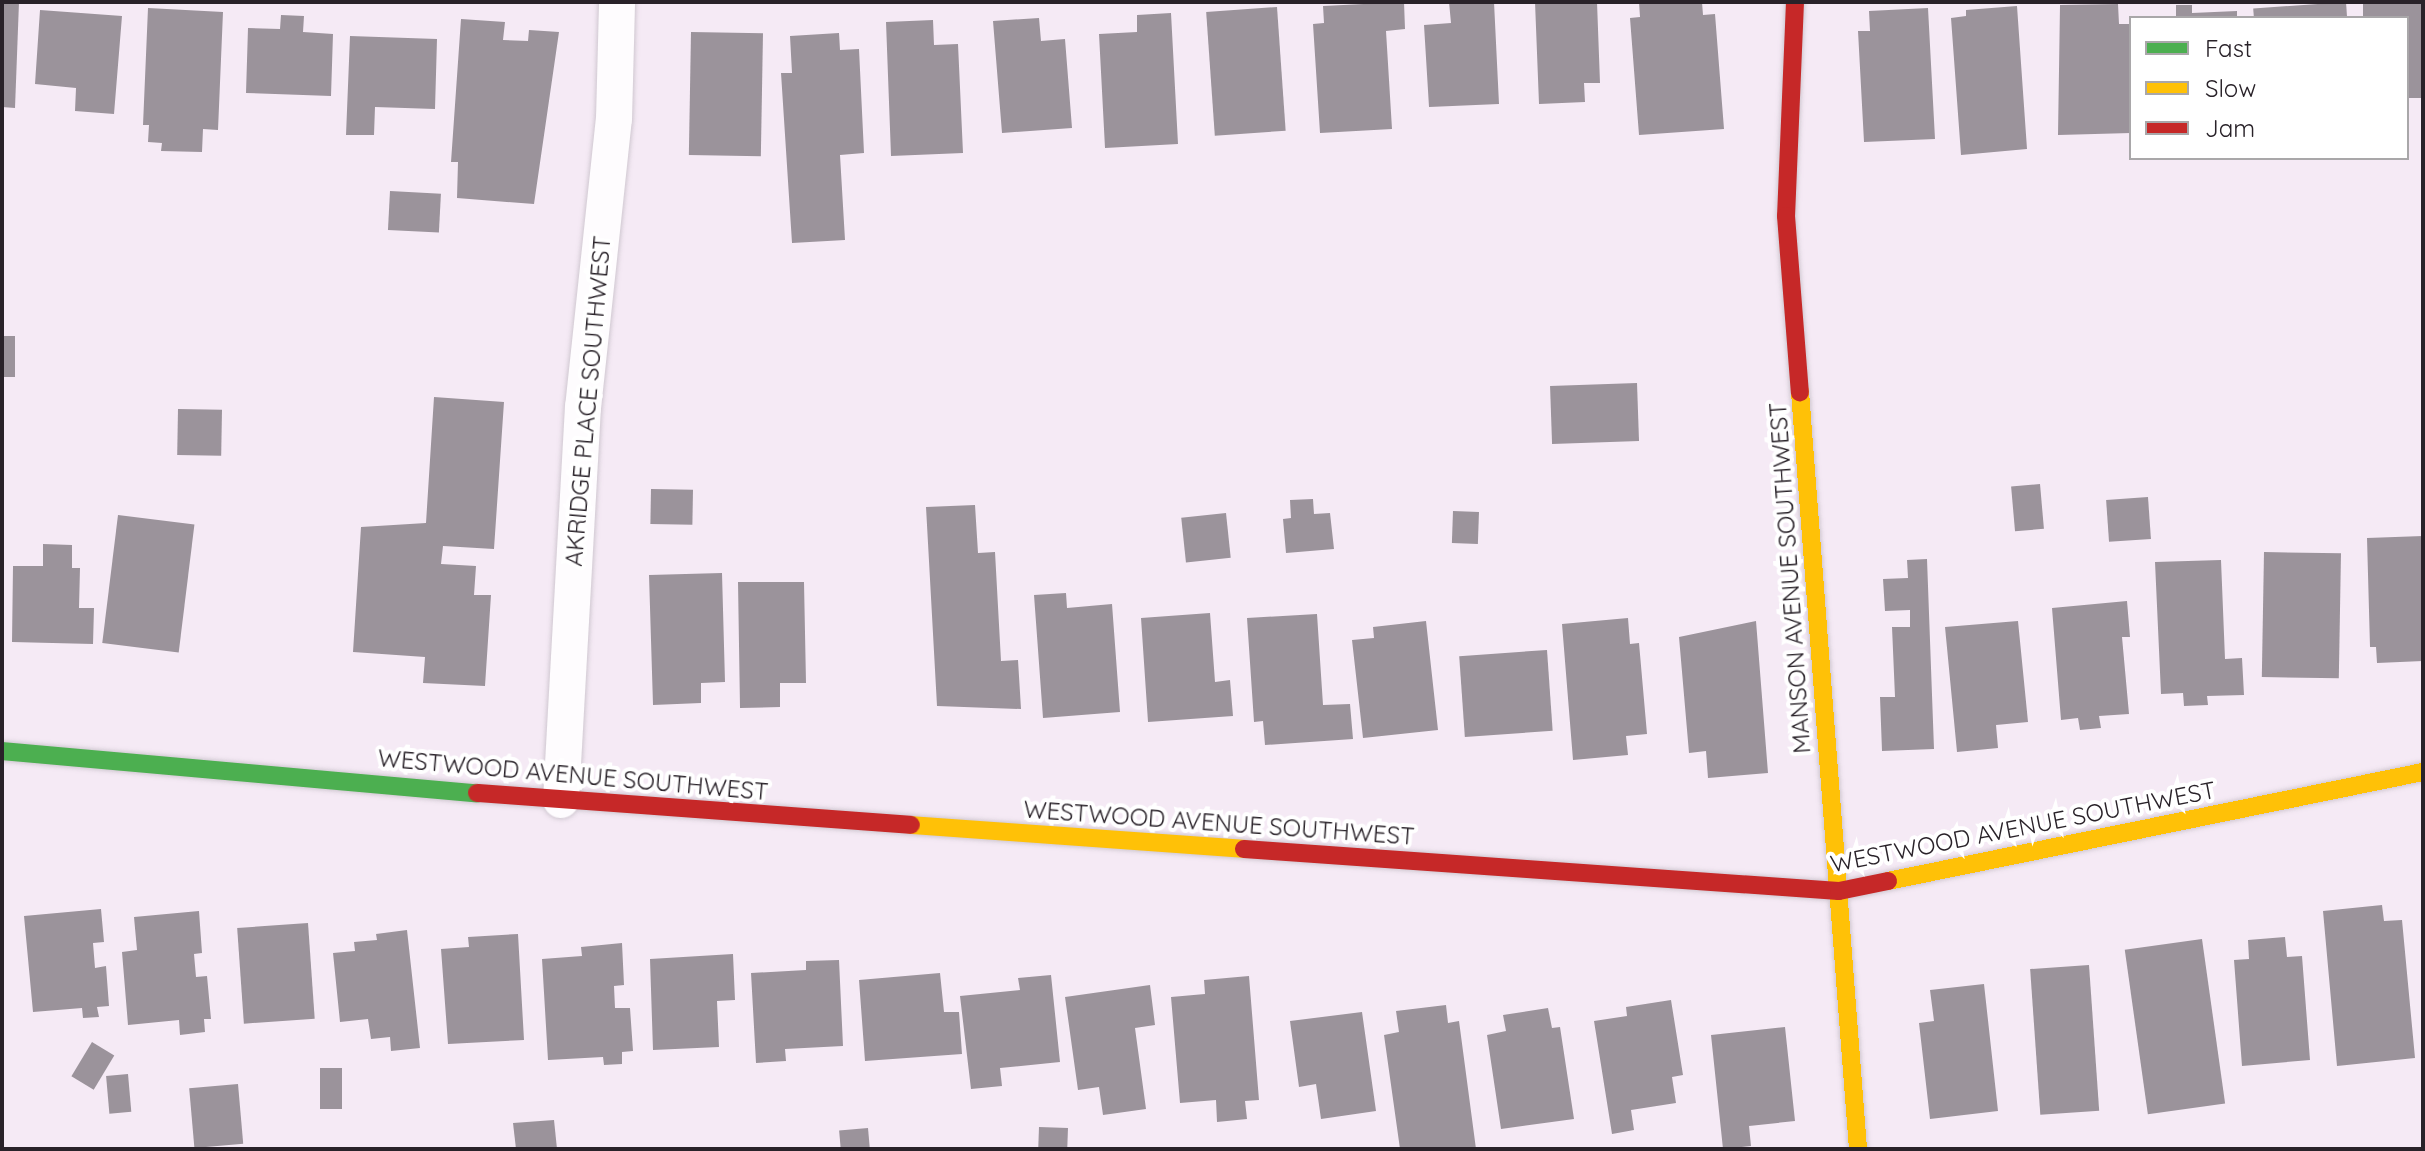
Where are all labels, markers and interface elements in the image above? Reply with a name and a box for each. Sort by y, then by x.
legend [2129,16,2409,160]
text: Fast [2205,33,2252,63]
text: Slow [2205,73,2256,103]
text: Jam [2205,113,2255,143]
street label: AKRIDGE PLACE SOUTHWEST [559,234,617,568]
street label: MANSON AVENUE SOUTHWEST [1763,401,1817,755]
street label: WESTWOOD AVENUE SOUTHWEST [377,744,769,806]
street label: WESTWOOD AVENUE SOUTHWEST [1828,775,2218,879]
street label: WESTWOOD AVENUE SOUTHWEST [1023,795,1415,851]

